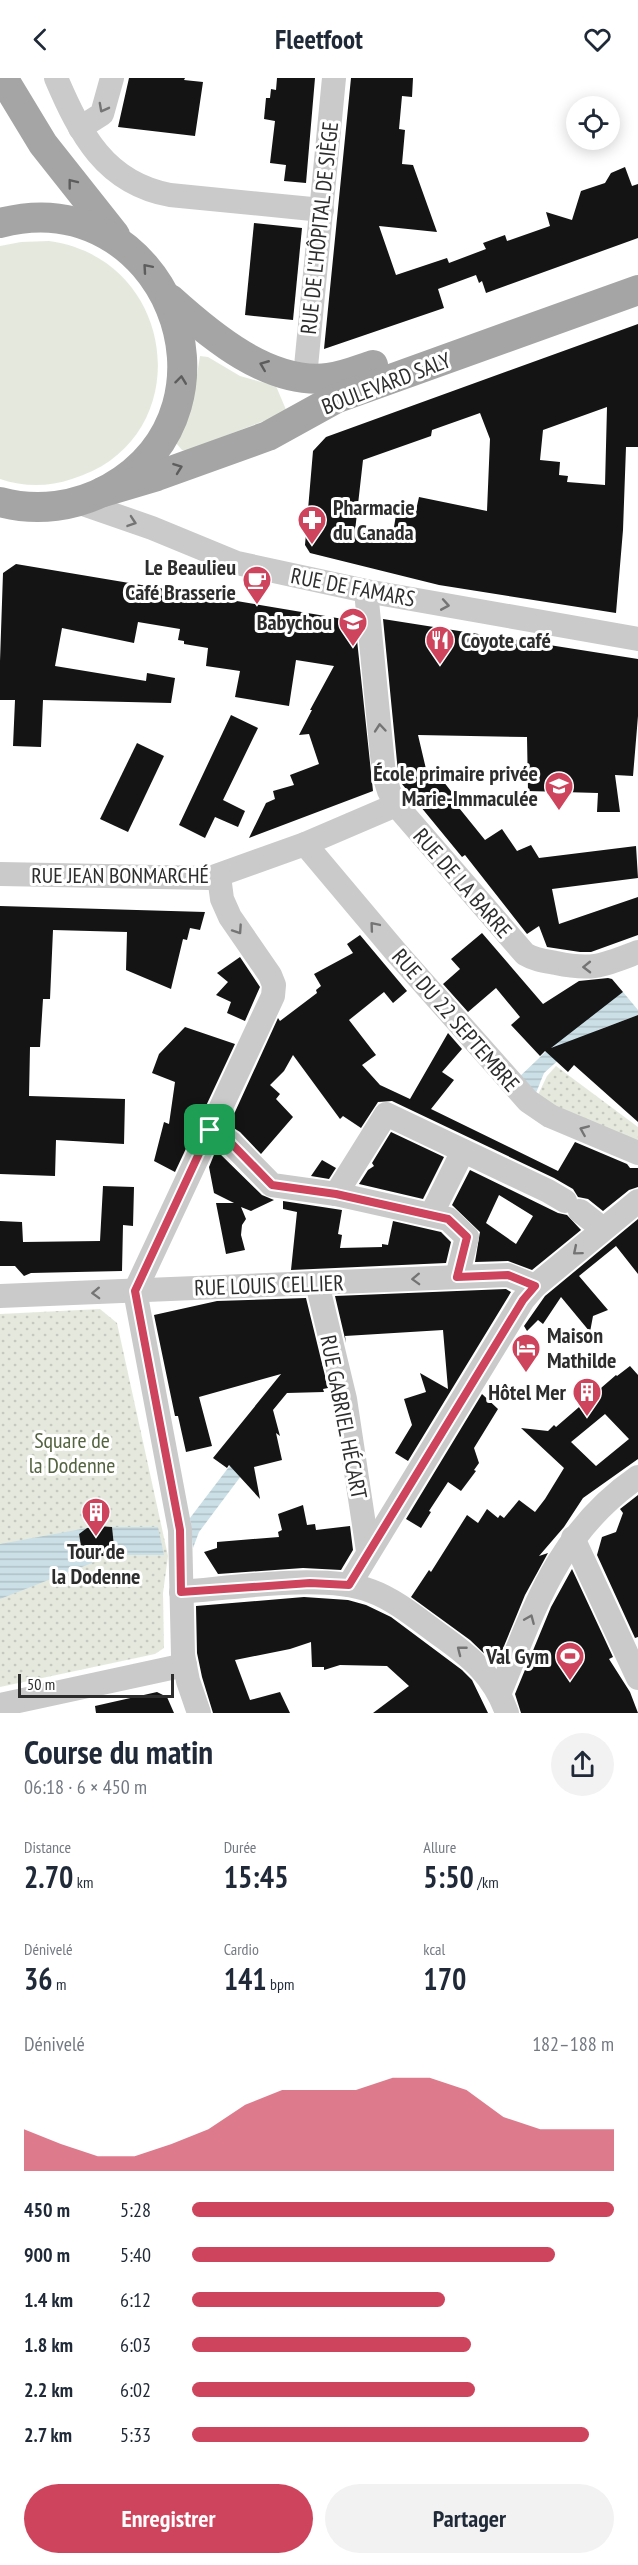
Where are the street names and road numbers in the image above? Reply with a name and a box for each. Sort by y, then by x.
street label: RUE DE L'HÔPITAL DE SIÈGE [294,120,344,336]
street label: BOULEVARD SALY [317,346,455,420]
street label: RUE DE FAMARS [289,561,417,613]
street label: RUE DE LA BARRE [408,822,518,944]
street label: RUE JEAN BONMARCHÉ [31,861,209,889]
street label: RUE DU 22 SEPTEMBRE [386,943,526,1097]
street label: RUE LOUIS CELLIER [194,1268,344,1302]
street label: RUE GABRIEL HÉCART [314,1333,374,1501]

